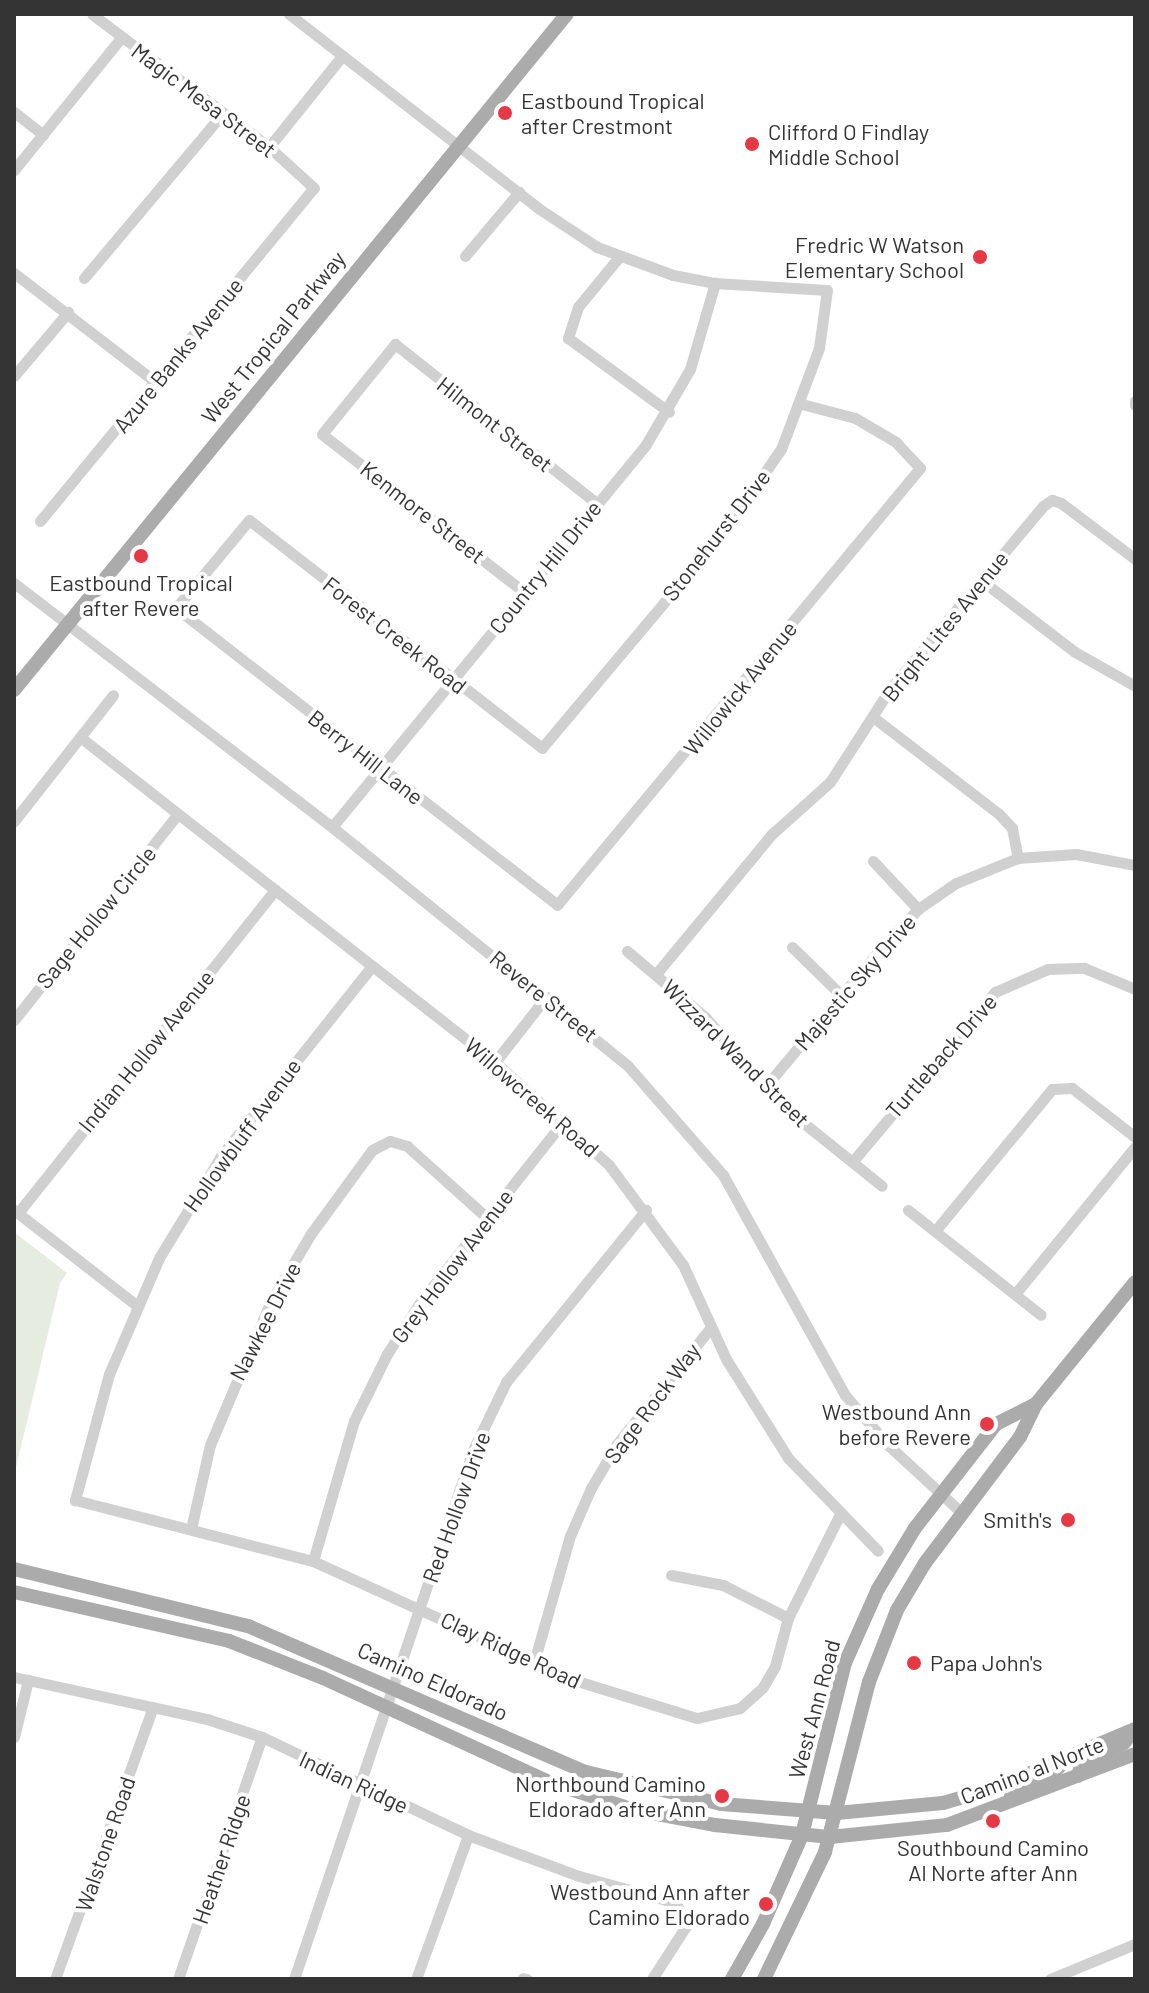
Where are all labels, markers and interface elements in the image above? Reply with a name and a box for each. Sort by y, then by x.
street label: Magic Mesa Street [127,37,281,163]
place label: Eastbound Tropical after Crestmont [521,87,705,138]
marker: Eastbound Tropical after Crestmont [496,104,514,122]
place label: Clifford O Findlay Middle School [768,118,929,170]
marker: Clifford O Findlay Middle School [743,135,761,153]
place label: Fredric W Watson Elementary School [785,231,964,282]
street label: West Tropical Parkway [195,246,351,428]
marker: Fredric W Watson Elementary School [971,248,989,266]
street label: Azure Banks Avenue [107,272,249,438]
street label: Hilmont Street [432,371,558,477]
street label: Kenmore Street [355,455,491,569]
street label: Stonehurst Drive [656,464,776,606]
street label: Country Hill Drive [483,495,607,639]
street label: Bright Lites Avenue [876,546,1014,706]
marker: Eastbound Tropical after Revere [132,547,150,565]
place label: Eastbound Tropical after Revere [49,569,233,620]
street label: Forest Creek Road [318,571,472,699]
street label: Willowick Avenue [678,616,802,760]
street label: Berry Hill Lane [303,704,429,810]
street label: Sage Hollow Circle [31,841,161,993]
street label: Majestic Sky Drive [789,909,921,1055]
street label: Revere Street [485,945,603,1047]
street label: Indian Hollow Avenue [73,965,219,1137]
street label: Wizzard Wand Street [657,974,815,1132]
street label: Turtleback Drive [880,989,1002,1123]
street label: Willowcreek Road [460,1032,604,1162]
street label: Hollowbluff Avenue [178,1053,306,1217]
street label: Grey Hollow Avenue [386,1184,518,1348]
street label: Nawkee Drive [224,1257,306,1385]
street label: Sage Rock Way [598,1338,706,1468]
place label: Westbound Ann before Revere [822,1398,971,1450]
marker: Westbound Ann before Revere [978,1415,996,1433]
street label: Red Hollow Drive [416,1428,496,1586]
place label: Smith's [983,1507,1052,1533]
marker: Smith's [1059,1511,1077,1529]
street label: Clay Ridge Road [437,1606,585,1694]
street label: Camino Eldorado [354,1636,512,1726]
street label: West Ann Road [783,1637,845,1781]
place label: Papa John's [930,1650,1043,1676]
marker: Papa John's [905,1654,923,1672]
street label: Camino al Norte [956,1731,1108,1809]
street label: Indian Ridge [295,1745,413,1819]
place label: Northbound Camino Eldorado after Ann [515,1770,706,1822]
street label: Walstone Road [70,1773,140,1915]
marker: Northbound Camino Eldorado after Ann [713,1787,731,1805]
street label: Heather Ridge [186,1791,256,1927]
marker: Southbound Camino Al Norte after Ann [984,1812,1002,1830]
place label: Southbound Camino Al Norte after Ann [897,1834,1089,1886]
place label: Westbound Ann after Camino Eldorado [550,1878,750,1930]
marker: Westbound Ann after Camino Eldorado [757,1895,775,1913]

